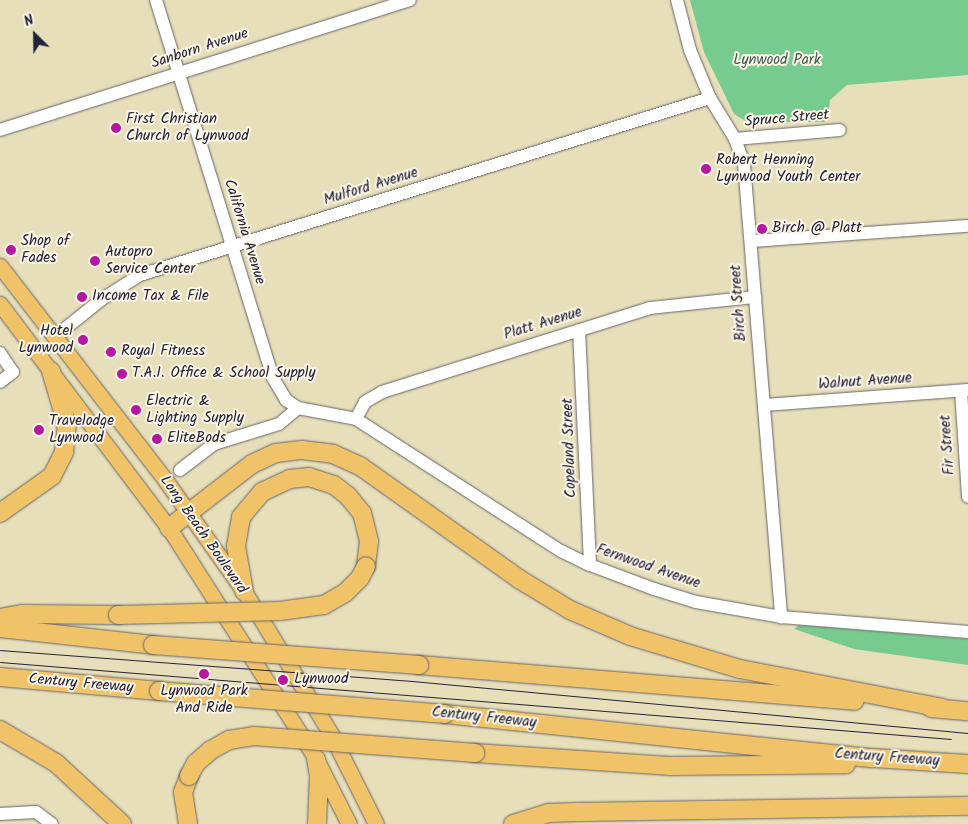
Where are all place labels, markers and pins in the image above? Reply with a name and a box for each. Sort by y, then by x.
place label: First Christian Church of Lynwood [126,110,249,145]
marker: First Christian Church of Lynwood [110,122,122,134]
place label: Robert Henning Lynwood Youth Center [716,151,860,186]
marker: Robert Henning Lynwood Youth Center [700,163,712,175]
place label: Birch @ Platt [772,220,862,238]
marker: Birch @ Platt [756,223,768,235]
place label: Shop of Fades [21,232,69,267]
place label: Autopro Service Center [105,243,195,278]
marker: Shop of Fades [5,244,17,256]
marker: Autopro Service Center [89,255,101,267]
place label: Income Tax & File [92,288,209,306]
marker: Income Tax & File [76,291,88,303]
place label: Hotel Lynwood [19,322,73,357]
marker: Hotel Lynwood [77,334,89,346]
place label: Royal Fitness [121,343,205,361]
marker: Royal Fitness [105,346,117,358]
place label: T.A.I. Office & School Supply [132,365,315,383]
marker: T.A.I. Office & School Supply [116,368,128,380]
place label: Electric & Lighting Supply [146,392,244,427]
marker: Electric & Lighting Supply [130,404,142,416]
place label: Travelodge Lynwood [49,412,114,447]
marker: Travelodge Lynwood [33,424,45,436]
place label: EliteBods [167,430,226,448]
marker: EliteBods [151,433,163,445]
marker: Lynwood Park And Ride [198,668,210,680]
place label: Lynwood [294,671,348,689]
marker: Lynwood [276,673,290,687]
place label: Lynwood Park And Ride [160,682,248,717]

